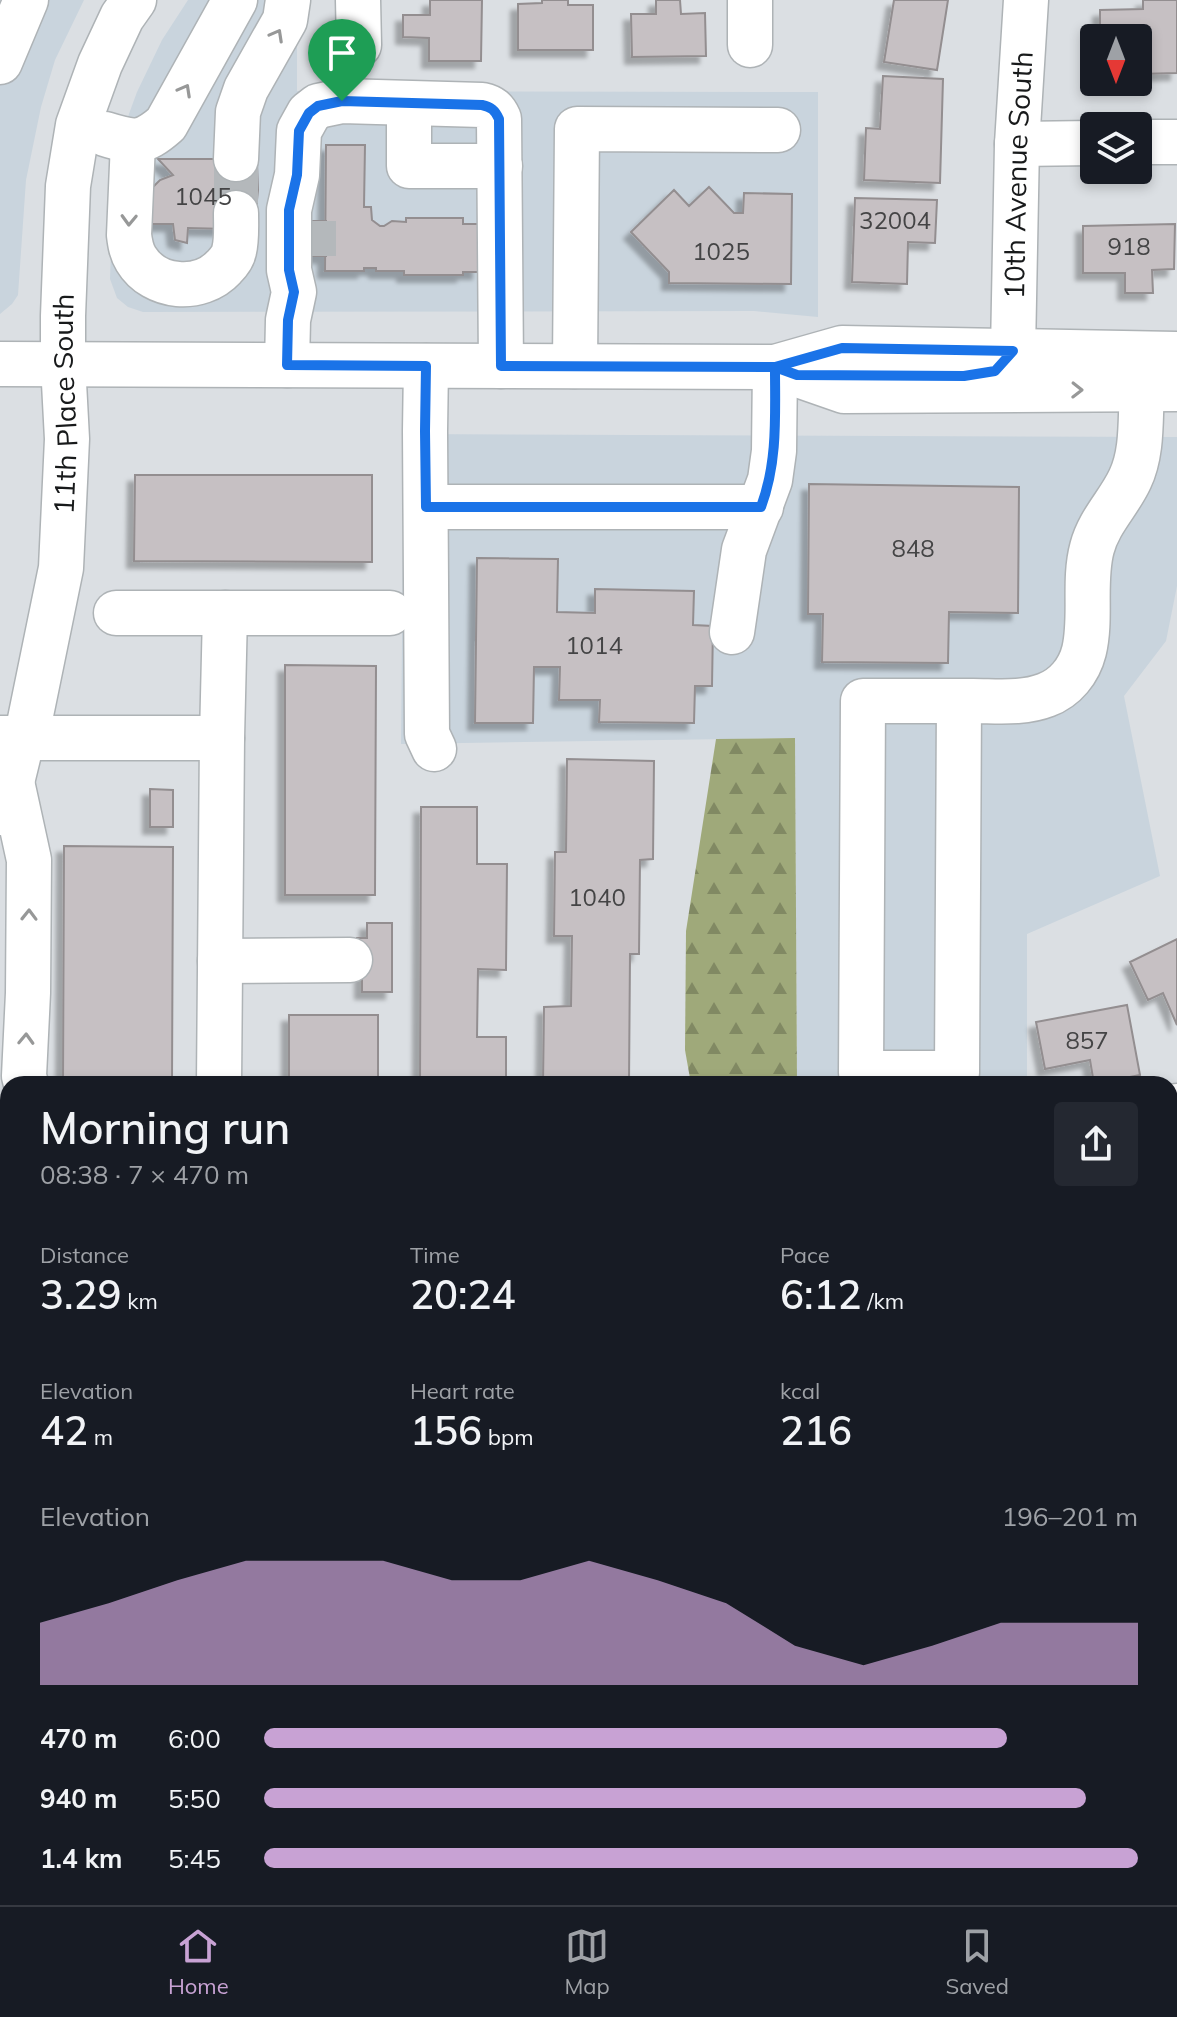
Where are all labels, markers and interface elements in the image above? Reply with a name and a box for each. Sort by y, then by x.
pin [308,19,376,101]
north arrow [1080,24,1152,96]
map controls [1080,24,1152,184]
one-way arrow [267,29,283,43]
icon: arrive [320,31,364,75]
street label: 10th Avenue South [996,50,1040,299]
one-way arrow [176,83,191,98]
button: layers [1080,112,1152,184]
house number: 1045 [174,181,232,211]
house number: 32004 [859,205,931,235]
one-way arrow [121,214,138,227]
house number: 918 [1107,231,1151,261]
house number: 1025 [692,236,750,266]
street label: 11th Place South [45,293,84,515]
one-way arrow [1071,381,1084,399]
house number: 848 [891,533,935,563]
house number: 1014 [565,630,623,660]
house number: 1040 [568,882,626,912]
one-way arrow [20,908,37,921]
house number: 857 [1065,1025,1109,1055]
one-way arrow [17,1032,34,1045]
text: Morning run [40,1100,290,1155]
button: share [1054,1102,1138,1186]
text: 08:38 · 7 × 470 m [40,1158,249,1191]
text: Distance [40,1241,129,1269]
text: Time [410,1241,460,1269]
text: Pace [780,1241,830,1269]
text: 3.29 [40,1269,121,1319]
text: 20:24 [410,1269,515,1319]
text: 6:12 [780,1269,861,1319]
text: km [121,1287,158,1315]
text: /km [861,1287,904,1315]
text: Elevation [40,1377,133,1405]
text: Heart rate [410,1377,515,1405]
text: kcal [780,1377,820,1405]
text: 42 [40,1405,88,1455]
text: 156 [410,1405,482,1455]
text: 216 [780,1405,852,1455]
text: m [88,1423,113,1451]
text: bpm [482,1423,533,1451]
text: Elevation [40,1500,150,1533]
text: 196–201 m [1002,1500,1138,1533]
text: 470 m [40,1722,117,1755]
text: 6:00 [168,1722,221,1755]
text: 940 m [40,1782,117,1815]
text: 5:50 [168,1782,221,1815]
text: 1.4 km [40,1842,123,1875]
text: 5:45 [168,1842,221,1875]
tab: Home [168,1924,229,2000]
tab: Map [564,1924,610,2000]
tab: Saved [946,1924,1009,2000]

